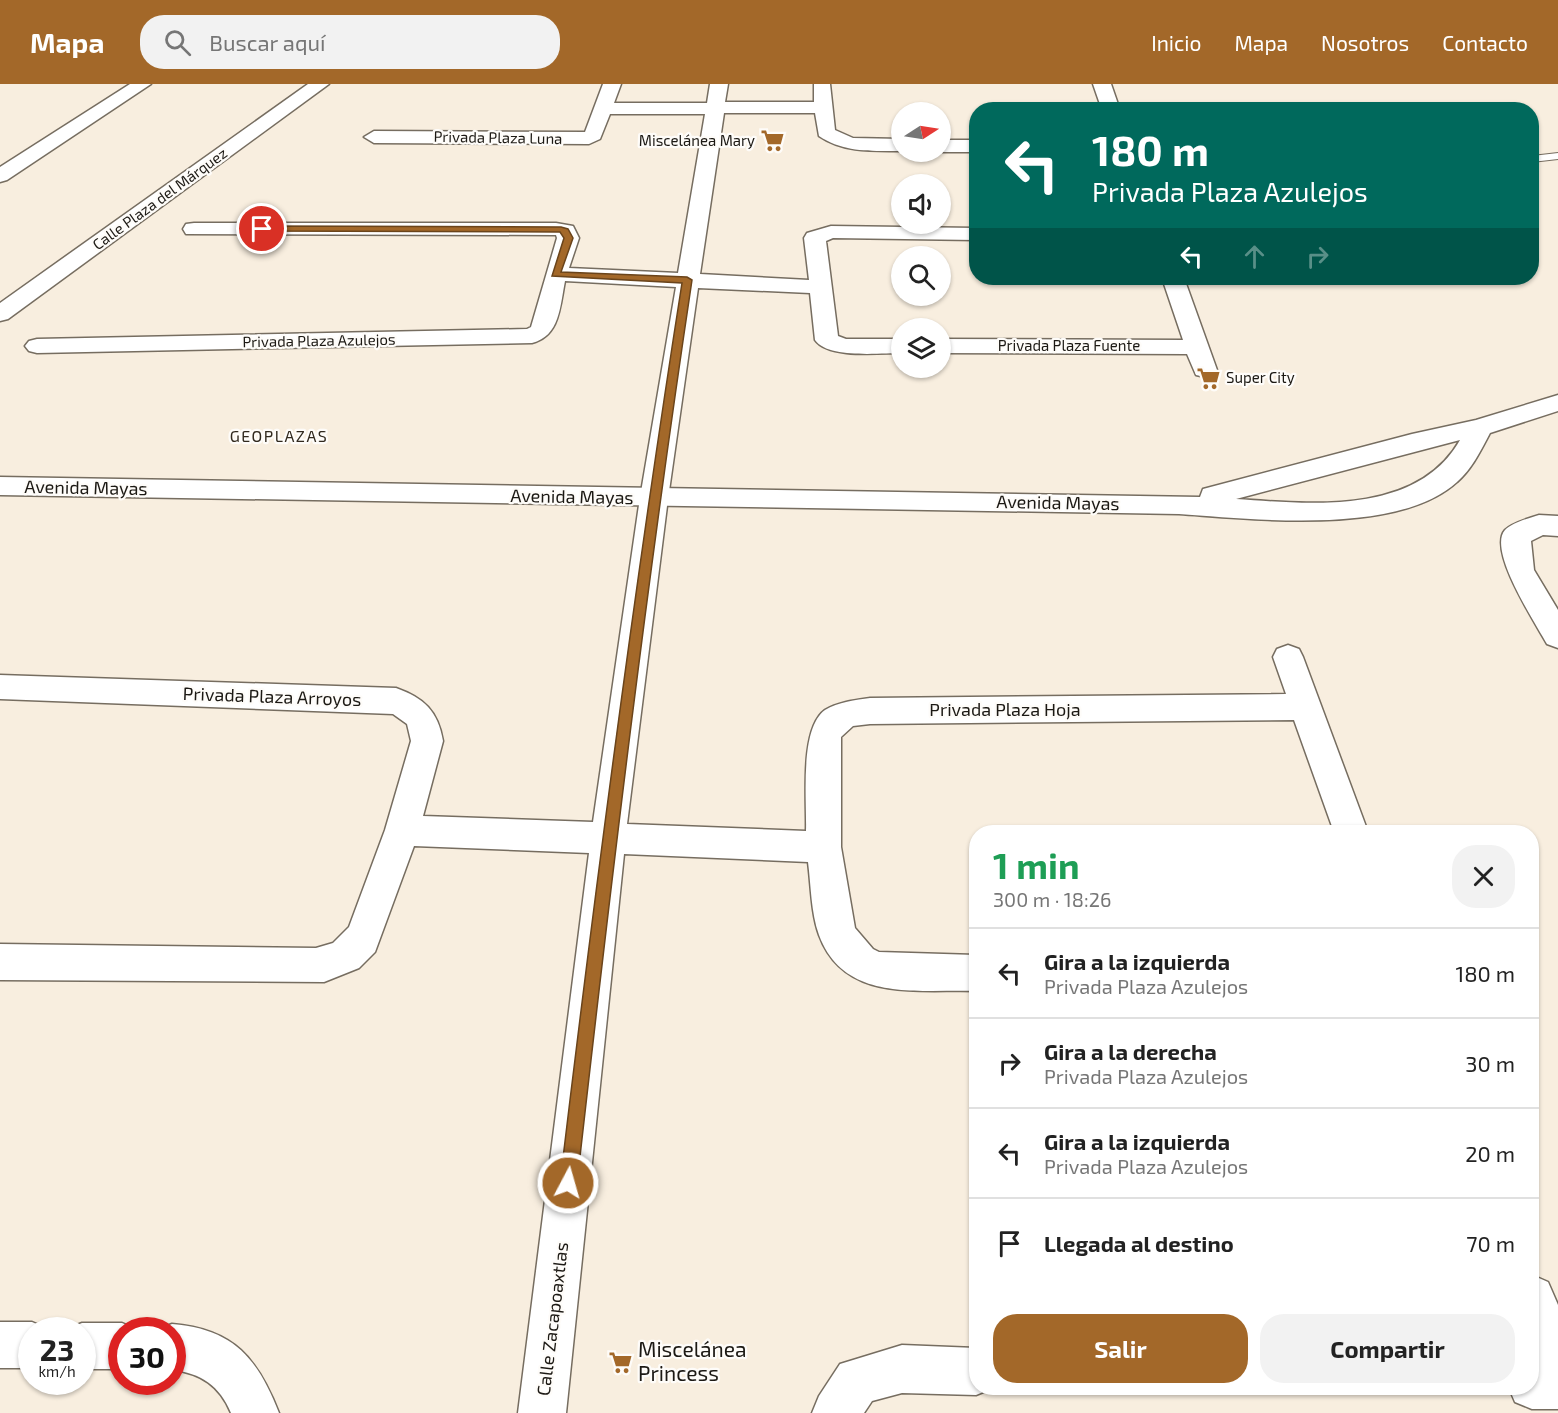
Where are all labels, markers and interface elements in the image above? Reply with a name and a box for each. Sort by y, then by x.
search box [140,15,560,69]
text: Mapa [30,25,104,59]
icon: search [161,26,194,59]
text: Buscar aquí [209,29,325,55]
text: Inicio [1151,30,1201,55]
text: Mapa [1234,30,1288,55]
text: Nosotros [1321,30,1409,55]
text: Contacto [1442,30,1528,55]
north arrow [891,102,951,162]
map controls [891,102,951,378]
text: 180 m [1092,124,1209,174]
icon: left [993,126,1071,204]
street label: Privada Plaza Luna [433,127,563,147]
supermarket icon: Miscelánea Mary [760,128,786,154]
place label: Miscelánea Mary [639,131,755,149]
street label: Calle Plaza del Márquez [89,143,230,253]
button: sound [891,174,951,234]
text: Privada Plaza Azulejos [1092,175,1368,207]
pin [236,203,287,254]
icon: arrive [245,212,278,245]
icon: left [1175,240,1208,273]
icon: ahead [1238,240,1271,273]
icon: right [1301,240,1334,273]
button: search [891,246,951,306]
button: layers [891,318,951,378]
street label: Privada Plaza Azulejos [242,330,396,351]
street label: Privada Plaza Fuente [998,336,1140,354]
supermarket icon: Super City [1195,365,1221,391]
place label: Super City [1226,368,1295,386]
district label: GEOPLAZAS [230,426,328,445]
street label: Avenida Mayas [24,475,148,499]
street label: Avenida Mayas [510,484,634,508]
street label: Avenida Mayas [996,490,1120,514]
street label: Privada Plaza Arroyos [182,682,362,710]
street label: Privada Plaza Hoja [929,698,1081,720]
text: 1 min [993,843,1080,886]
button: close [1452,845,1515,908]
text: 300 m · 18:26 [993,887,1111,911]
text: Gira a la izquierda [1044,948,1230,974]
icon: left [993,957,1026,990]
text: 180 m [1455,960,1515,986]
text: Privada Plaza Azulejos [1044,974,1248,998]
text: Gira a la derecha [1044,1038,1217,1064]
icon: right [993,1047,1026,1080]
text: 30 m [1465,1050,1515,1076]
text: Privada Plaza Azulejos [1044,1064,1248,1088]
text: Gira a la izquierda [1044,1128,1230,1154]
icon: left [993,1137,1026,1170]
text: 20 m [1465,1140,1515,1166]
position arrow [536,1151,600,1215]
text: Privada Plaza Azulejos [1044,1154,1248,1178]
icon: arrive [993,1227,1026,1260]
text: Llegada al destino [1044,1230,1234,1256]
text: 70 m [1466,1230,1515,1256]
street label: Calle Zacapoaxtlas [532,1241,572,1397]
button: Salir [993,1314,1248,1383]
button: Compartir [1260,1314,1515,1383]
speed limit sign: 30 [108,1317,186,1395]
text: 23 [40,1331,74,1367]
place label: Miscelánea Princess [638,1336,746,1385]
supermarket icon: Miscelánea Princess [607,1349,633,1375]
text: km/h [38,1362,76,1380]

